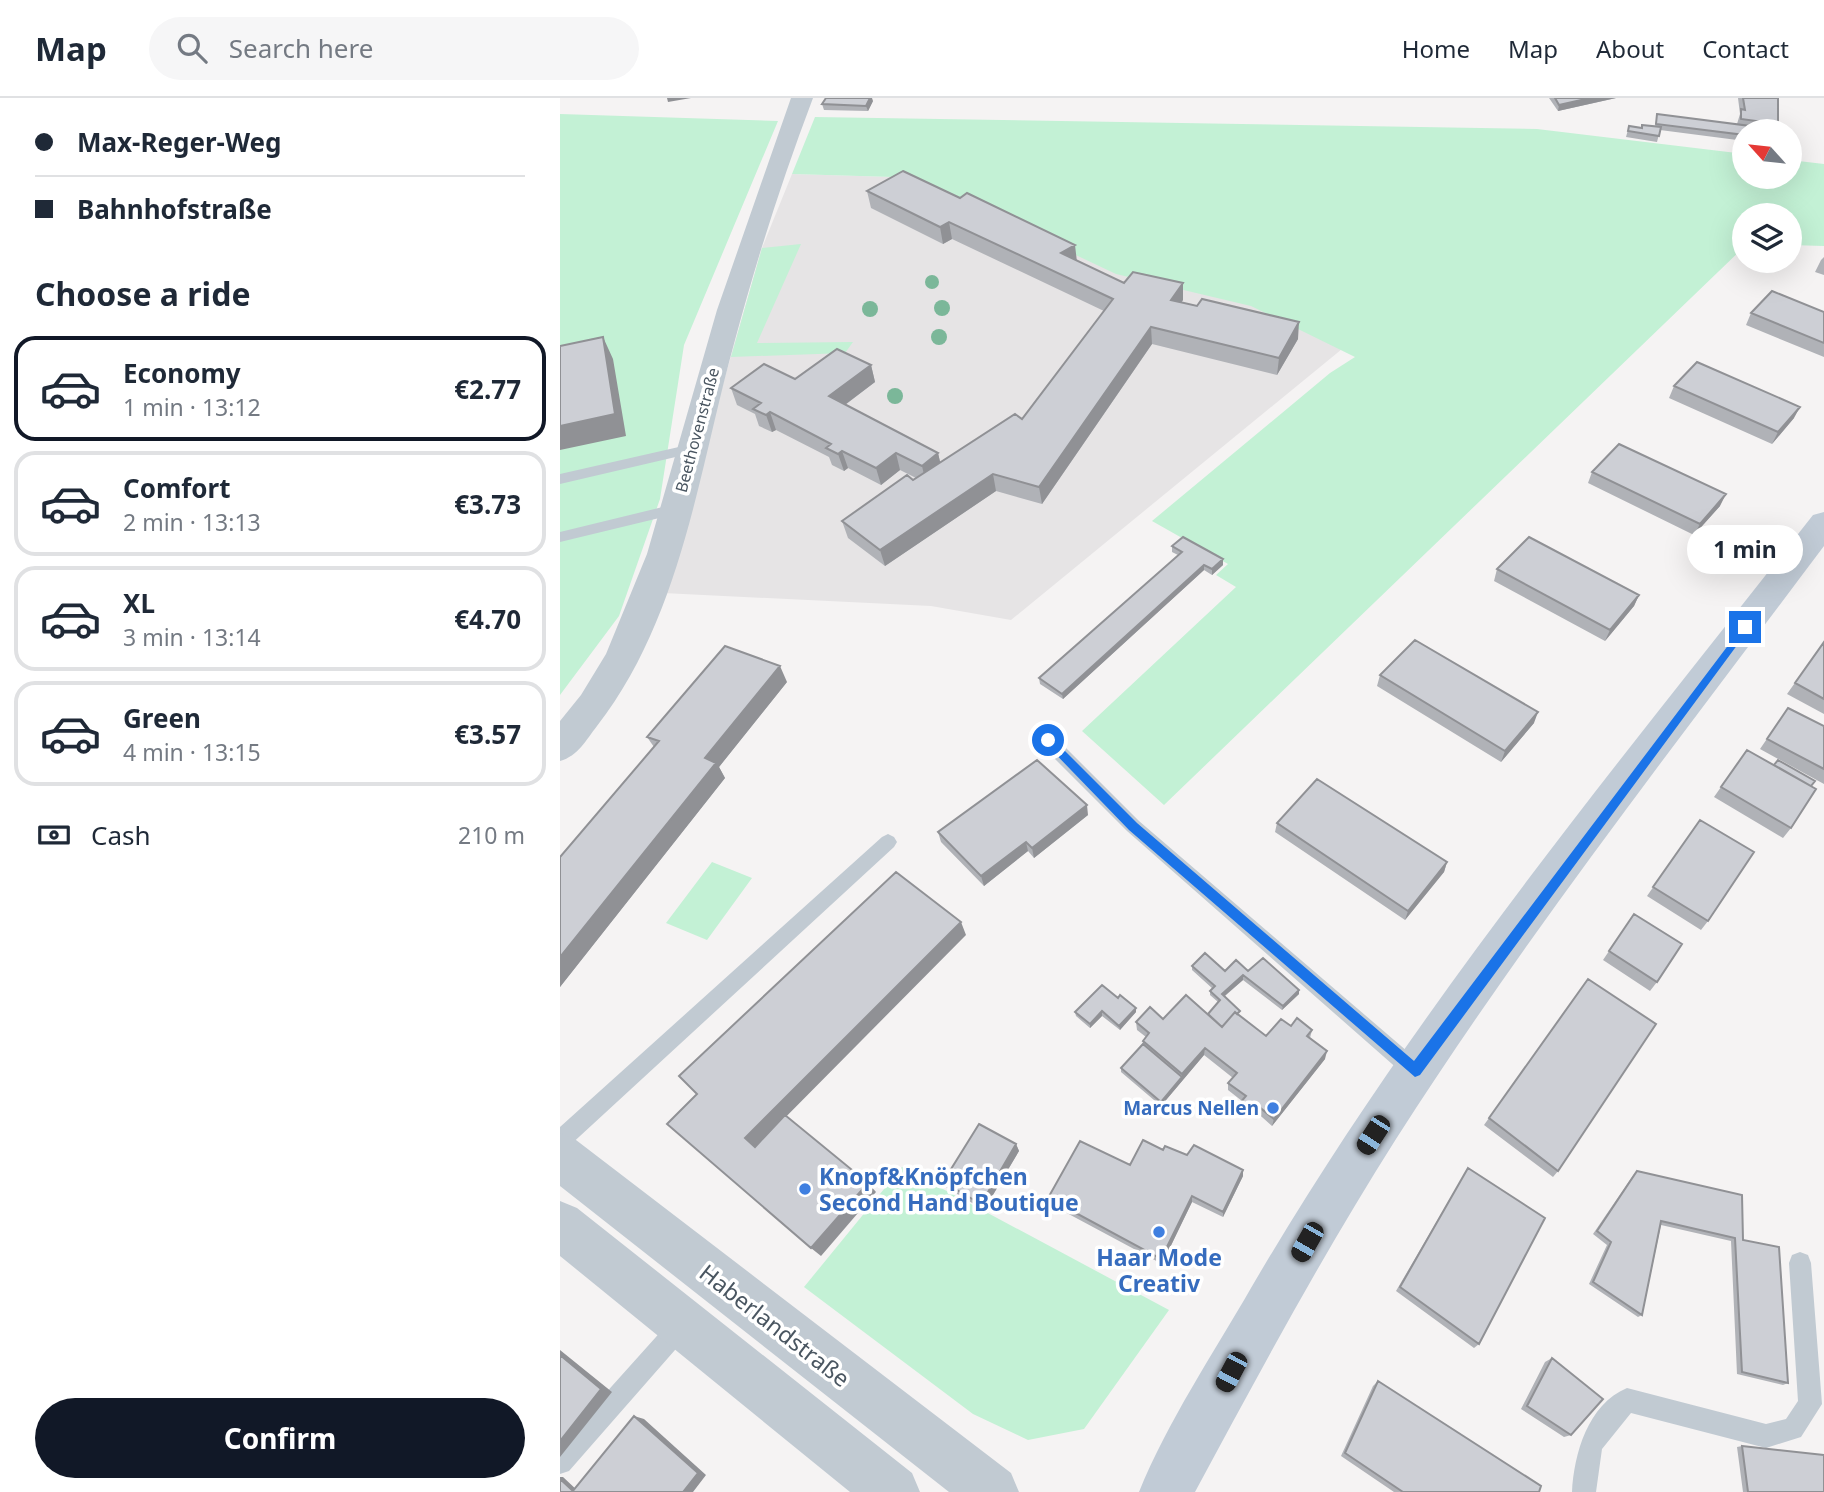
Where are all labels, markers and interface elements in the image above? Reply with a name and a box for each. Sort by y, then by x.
search box [149,17,639,80]
text: Map [35,26,107,71]
icon: search [173,29,211,67]
text: Search here [229,30,373,66]
text: Home [1402,32,1470,65]
text: Map [1508,32,1558,65]
text: About [1596,32,1664,65]
text: Contact [1702,32,1789,65]
north arrow [1732,119,1802,189]
map controls [1732,119,1802,273]
text: Max-Reger-Weg [77,124,282,160]
text: Bahnhofstraße [77,191,272,227]
button: layers [1732,203,1802,273]
text: Choose a ride [35,272,251,315]
text: Economy [123,355,241,391]
icon: car [39,357,102,420]
street label: Beethovenstraße [670,365,724,495]
text: €2.77 [454,371,521,407]
text: 1 min · 13:12 [123,391,261,423]
text: Comfort [123,470,231,506]
icon: car [39,472,102,535]
text: €3.73 [454,486,521,522]
text: 2 min · 13:13 [123,506,261,538]
callout: 1 min [1687,526,1803,574]
text: 1 min [1713,533,1777,565]
text: XL [123,585,155,621]
icon: car [39,587,102,650]
text: €4.70 [454,601,521,637]
route end [1729,611,1761,643]
text: 3 min · 13:14 [123,621,261,653]
text: Green [123,700,201,736]
icon: car [39,702,102,765]
text: €3.57 [454,716,521,752]
route start [1032,724,1064,756]
text: 4 min · 13:15 [123,736,261,768]
icon: cash [35,816,73,854]
text: Cash [91,817,151,853]
text: 210 m [458,819,525,851]
place label: Marcus Nellen [1123,1095,1259,1121]
marker: Marcus Nellen [1265,1100,1281,1116]
car [1353,1112,1394,1158]
place label: Knopf&Knöpfchen Second Hand Boutique [819,1160,1079,1218]
marker: Knopf&Knöpfchen Second Hand Boutique [797,1181,813,1197]
car [1288,1219,1327,1265]
marker: Haar Mode Creativ [1151,1224,1167,1240]
place label: Haar Mode Creativ [1096,1241,1222,1299]
street label: Haberlandstraße [693,1256,857,1394]
car [1212,1349,1251,1395]
button: Confirm [35,1398,525,1478]

